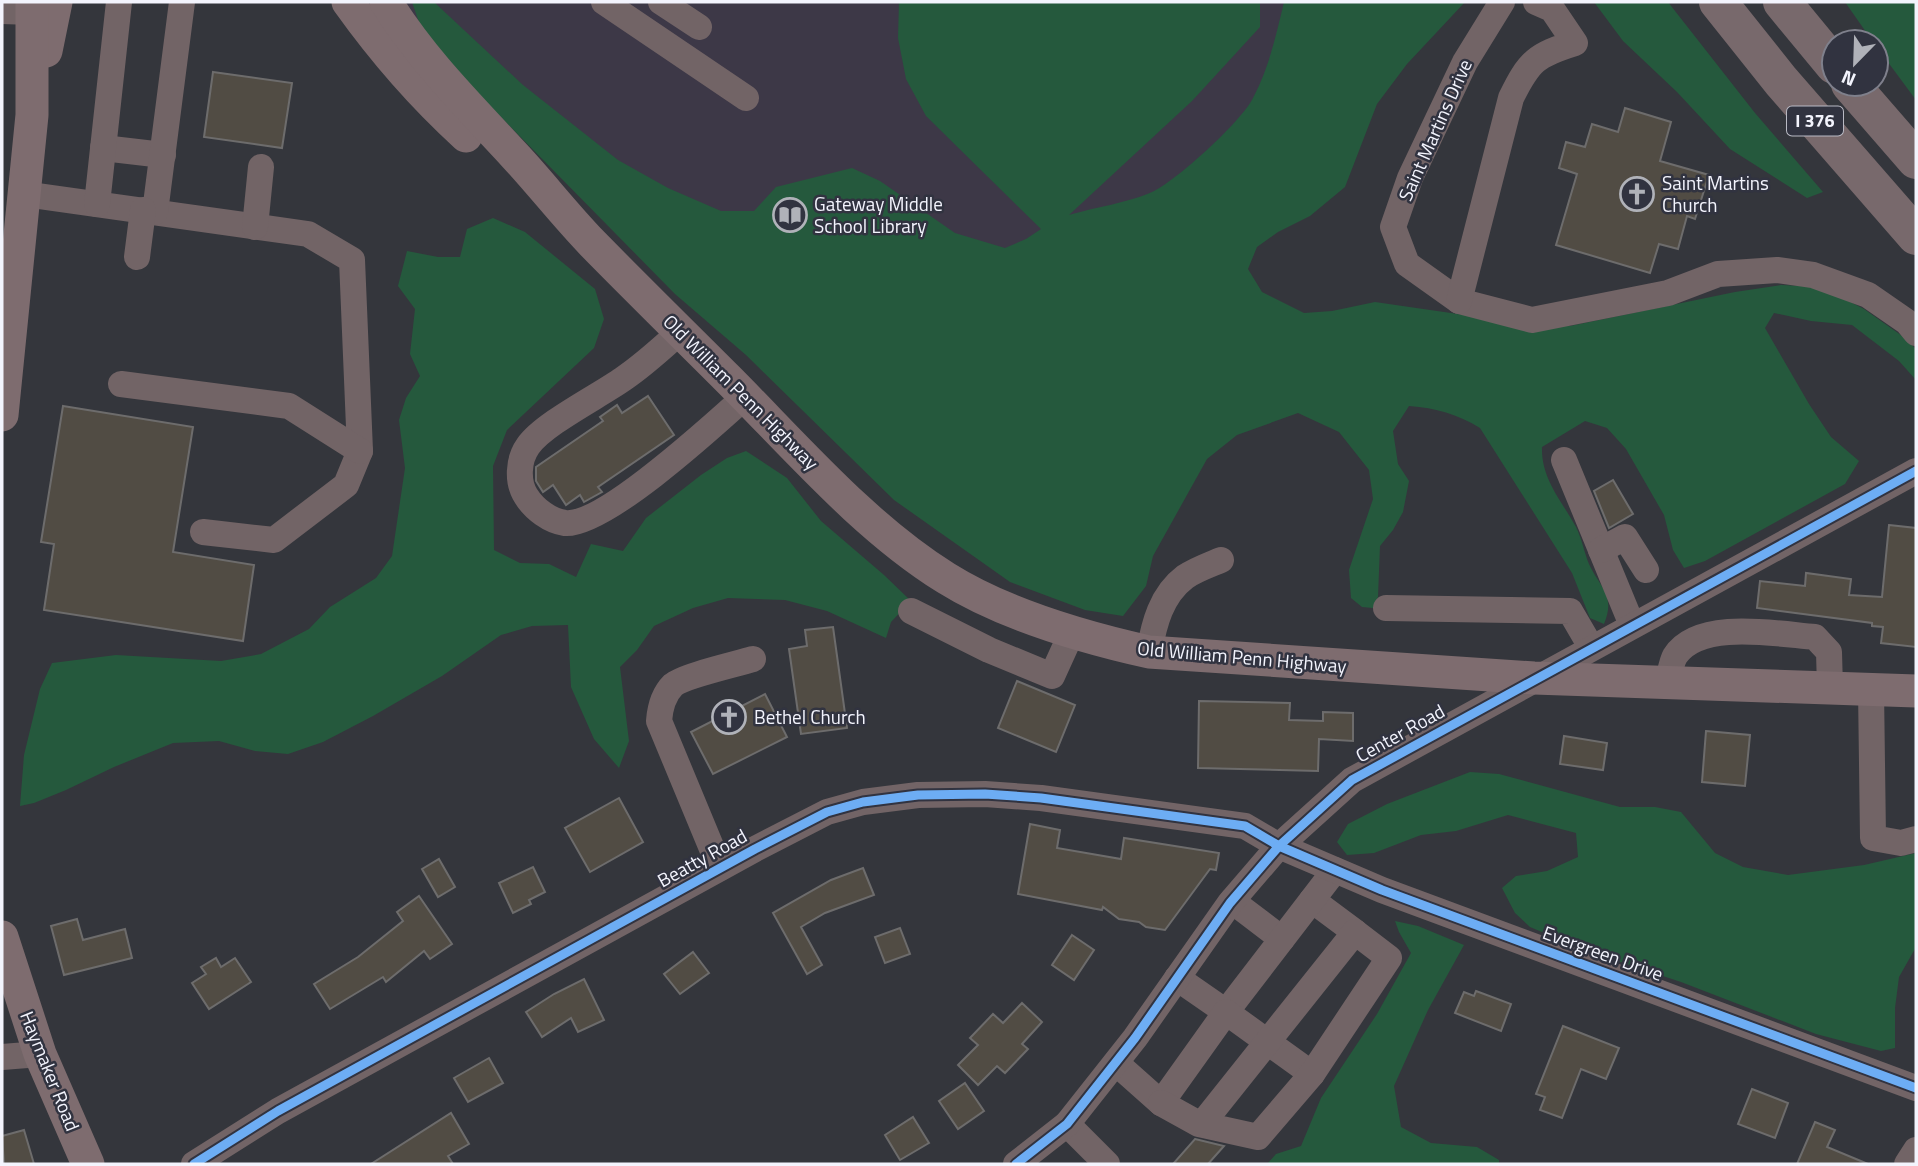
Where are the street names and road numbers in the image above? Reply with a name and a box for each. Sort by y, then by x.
street label: Saint Martins Drive [1390,54,1479,205]
road number: I 376 [1787,106,1843,136]
street label: Old William Penn Highway [657,307,826,476]
street label: Old William Penn Highway [1136,633,1348,680]
street label: Center Road [1350,696,1450,769]
street label: Beatty Road [652,821,752,894]
street label: Evergreen Drive [1539,917,1668,988]
street label: Haymaker Road [13,1006,88,1135]

